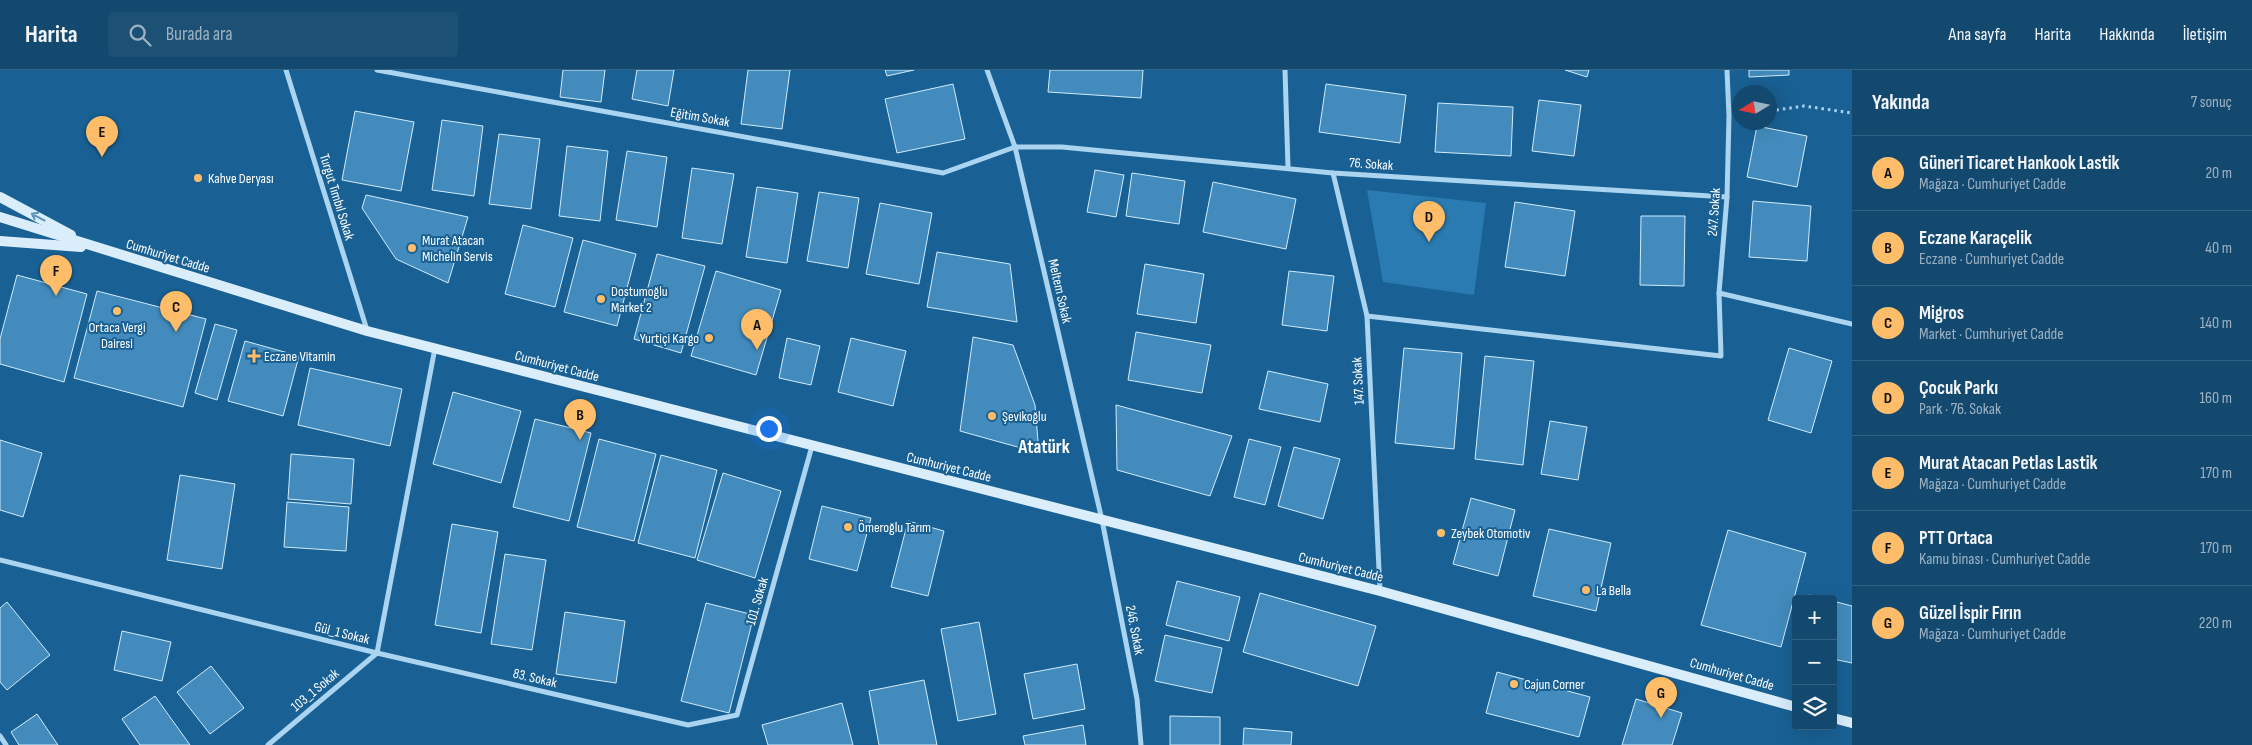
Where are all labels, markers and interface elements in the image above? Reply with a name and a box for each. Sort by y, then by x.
search box [108,12,458,57]
text: Harita [25,20,78,49]
icon: search [126,21,154,49]
text: Burada ara [166,23,233,46]
text: Ana sayfa [1949,24,2006,45]
text: Harita [2034,24,2071,45]
text: Hakkında [2099,24,2155,45]
text: İletişim [2183,24,2227,45]
north arrow [1732,85,1777,130]
text: Yakında [1872,90,1929,115]
text: 7 sonuç [2191,93,2232,112]
street label: Eğitim Sokak [669,103,732,131]
pin: E [86,116,118,157]
street label: Turgut Tımbıl Sokak [316,152,358,243]
text: Güneri Ticaret Hankook Lastik [1919,152,2120,175]
street label: 76. Sokak [1348,154,1394,174]
text: A [1884,164,1892,183]
text: 20 m [2205,164,2232,183]
place label: Kahve Deryası [208,170,274,187]
marker: Kahve Deryası [192,172,204,184]
text: Mağaza · Cumhuriyet Cadde [1919,175,2066,194]
street label: 247. Sokak [1704,187,1724,237]
pin: D [1413,201,1445,242]
one-way arrow [31,212,46,222]
text: Eczane Karaçelik [1919,227,2032,250]
place label: Murat Atacan Michelin Servis [422,232,493,265]
street label: Cumhuriyet Cadde [124,235,212,277]
text: B [1884,239,1892,258]
text: 40 m [2205,239,2232,258]
marker: Murat Atacan Michelin Servis [406,242,418,254]
text: Eczane · Cumhuriyet Cadde [1919,250,2064,269]
pin: F [40,255,72,296]
street label: Meltem Sokak [1044,257,1076,325]
place label: Dostumoğlu Market 2 [611,283,668,316]
pin: C [160,291,192,332]
marker: Dostumoğlu Market 2 [595,293,607,305]
text: Migros [1919,302,1964,325]
marker: Ortaca Vergi Dairesi [111,305,123,317]
pin: A [741,309,773,350]
text: C [1884,314,1892,333]
text: 140 m [2200,314,2232,333]
place label: Ortaca Vergi Dairesi [88,319,146,352]
text: Market · Cumhuriyet Cadde [1919,325,2064,344]
place label: Yurtiçi Kargo [640,330,699,347]
marker: Yurtiçi Kargo [703,332,715,344]
street label: Cumhuriyet Cadde [513,347,601,385]
place label: Eczane Vitamin [264,348,336,365]
marker: Eczane Vitamin [248,350,260,362]
street label: 147. Sokak [1348,356,1368,405]
text: Çocuk Parkı [1919,377,1998,400]
text: D [1884,389,1892,408]
text: 160 m [2199,389,2232,408]
pin: B [564,399,596,440]
text: Park · 76. Sokak [1919,400,2001,419]
place label: Şevikoğlu [1002,408,1047,425]
marker: Şevikoğlu [986,410,998,422]
your location [756,416,782,442]
district label: Atatürk [1017,436,1070,459]
street label: Cumhuriyet Cadde [905,448,993,486]
text: Murat Atacan Petlas Lastik [1919,452,2098,475]
text: E [1885,464,1891,483]
text: 170 m [2200,464,2232,483]
text: Mağaza · Cumhuriyet Cadde [1919,475,2066,494]
place label: Ömeroğlu Tarım [858,519,931,536]
marker: Ömeroğlu Tarım [842,521,854,533]
place label: Zeybek Otomotiv [1451,525,1531,542]
marker: Zeybek Otomotiv [1435,527,1447,539]
text: PTT Ortaca [1919,527,1993,550]
text: F [1885,539,1891,558]
text: 170 m [2200,539,2232,558]
street label: Cumhuriyet Cadde [1297,548,1385,586]
text: Kamu binası · Cumhuriyet Cadde [1919,550,2090,569]
street label: 101. Sokak [742,574,772,627]
place label: La Bella [1596,582,1631,599]
marker: La Bella [1580,584,1592,596]
map controls [1792,595,1837,730]
button: + [1792,595,1837,640]
text: Güzel İspir Fırın [1919,602,2021,625]
street label: 246. Sokak [1122,604,1148,657]
text: G [1884,614,1892,633]
text: 220 m [2199,614,2232,633]
street label: Gül_1 Sokak [313,618,372,648]
text: Mağaza · Cumhuriyet Cadde [1919,625,2066,644]
button: − [1792,640,1837,685]
street label: Cumhuriyet Cadde [1688,654,1776,694]
street label: 103_1 Sokak [287,665,343,715]
street label: 83. Sokak [511,665,559,691]
place label: Cajun Corner [1524,676,1585,693]
pin: G [1645,677,1677,718]
marker: Cajun Corner [1508,678,1520,690]
button: layers [1792,685,1837,730]

